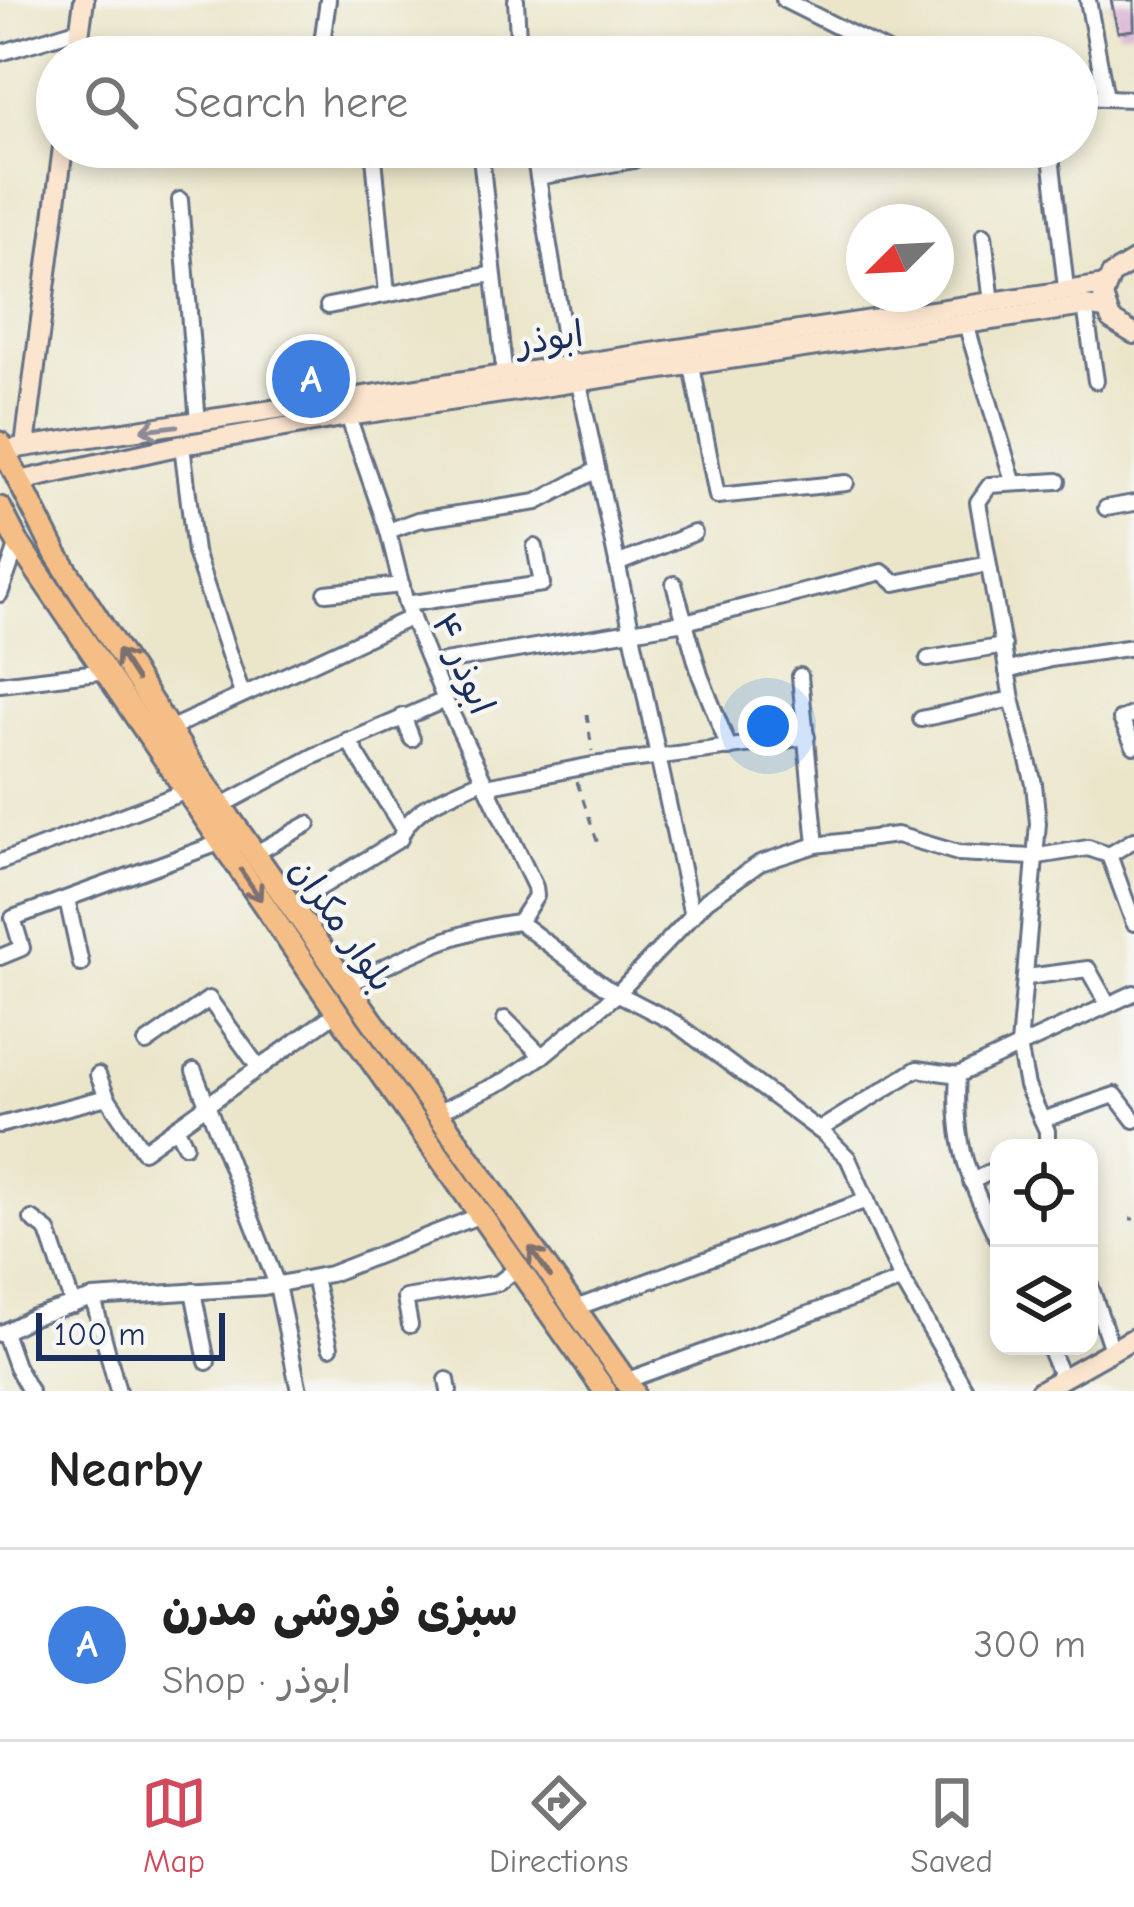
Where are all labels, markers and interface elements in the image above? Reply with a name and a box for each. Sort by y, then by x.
search box [36,36,1098,168]
icon: search [78,69,144,135]
text: Search here [174,76,408,128]
north arrow [846,204,954,312]
street label: ابوذر [511,314,586,364]
pin: A [272,334,350,424]
one-way arrow [140,418,179,440]
street label: ابوذر ۴ [423,607,502,720]
one-way arrow [115,648,140,682]
your location [738,696,798,756]
street label: بلوار مکران [281,850,403,1000]
one-way arrow [238,867,263,901]
map controls [990,1139,1098,1355]
button: locate [990,1139,1098,1247]
one-way arrow [527,1246,553,1279]
button: layers [990,1247,1098,1355]
scale bar [36,1307,225,1360]
text: 100 m [54,1315,146,1353]
text: Nearby [48,1440,202,1499]
text: سبزی فروشی مدرن [162,1584,517,1636]
text: A [76,1622,98,1667]
text: 300 m [973,1622,1086,1667]
text: Shop · ابوذر [162,1658,351,1703]
tab: Map [141,1770,207,1880]
tab: Directions [489,1770,629,1880]
tab: Saved [911,1770,993,1880]

